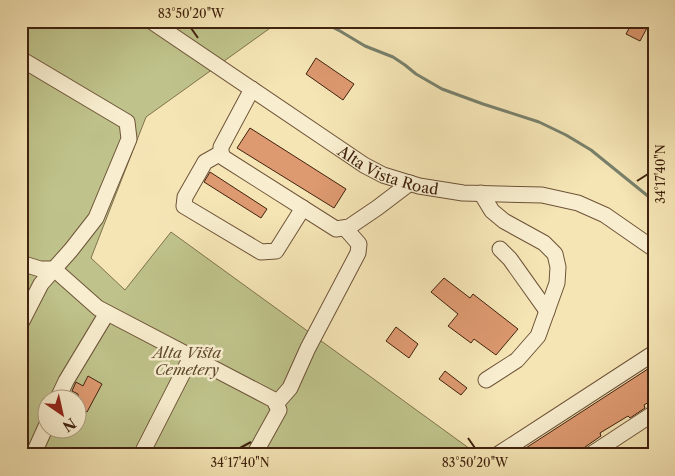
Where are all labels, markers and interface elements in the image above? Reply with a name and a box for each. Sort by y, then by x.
text: 83°50'20"W [158,6,225,21]
street label: Alta Vista Road [334,140,440,198]
text: 34°17'40"N [653,144,668,204]
park label: Alta Vista Cemetery [151,343,221,379]
north arrow [38,388,88,438]
text: N [59,414,79,436]
text: 34°17'40"N [210,455,270,470]
text: 83°50'20"W [442,455,509,470]

